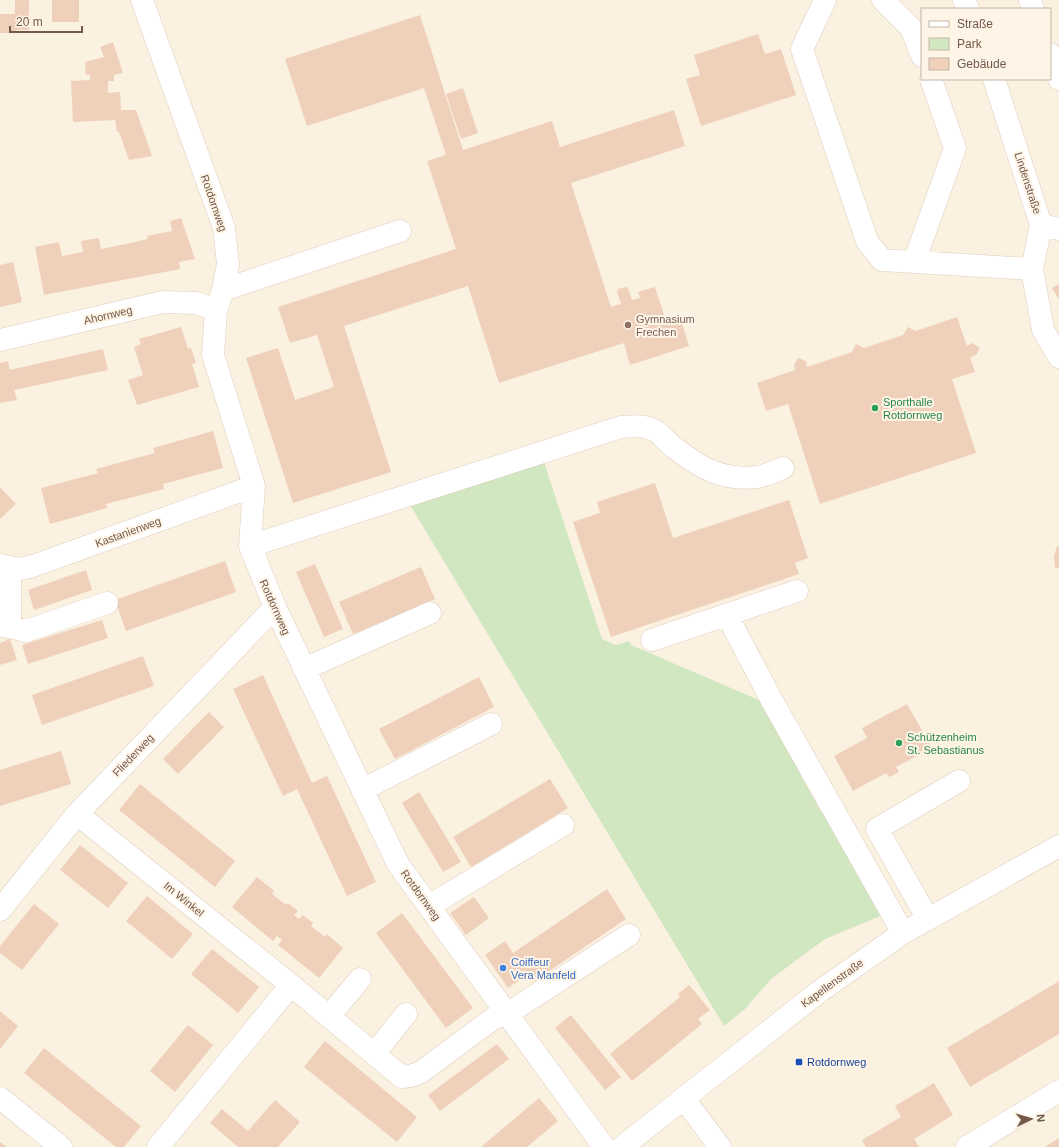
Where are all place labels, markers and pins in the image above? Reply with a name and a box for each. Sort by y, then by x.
place label: Gymnasium Frechen [636,313,695,338]
marker: Gymnasium Frechen [623,320,633,330]
place label: Sporthalle Rotdornweg [883,396,942,421]
marker: Sporthalle Rotdornweg [870,403,880,413]
place label: Schützenheim St. Sebastianus [907,731,985,756]
marker: Schützenheim St. Sebastianus [894,738,904,748]
place label: Coiffeur Vera Manfeld [511,956,576,981]
marker: Coiffeur Vera Manfeld [498,963,508,973]
place label: Rotdornweg [807,1056,866,1068]
marker: Rotdornweg [794,1057,804,1067]

